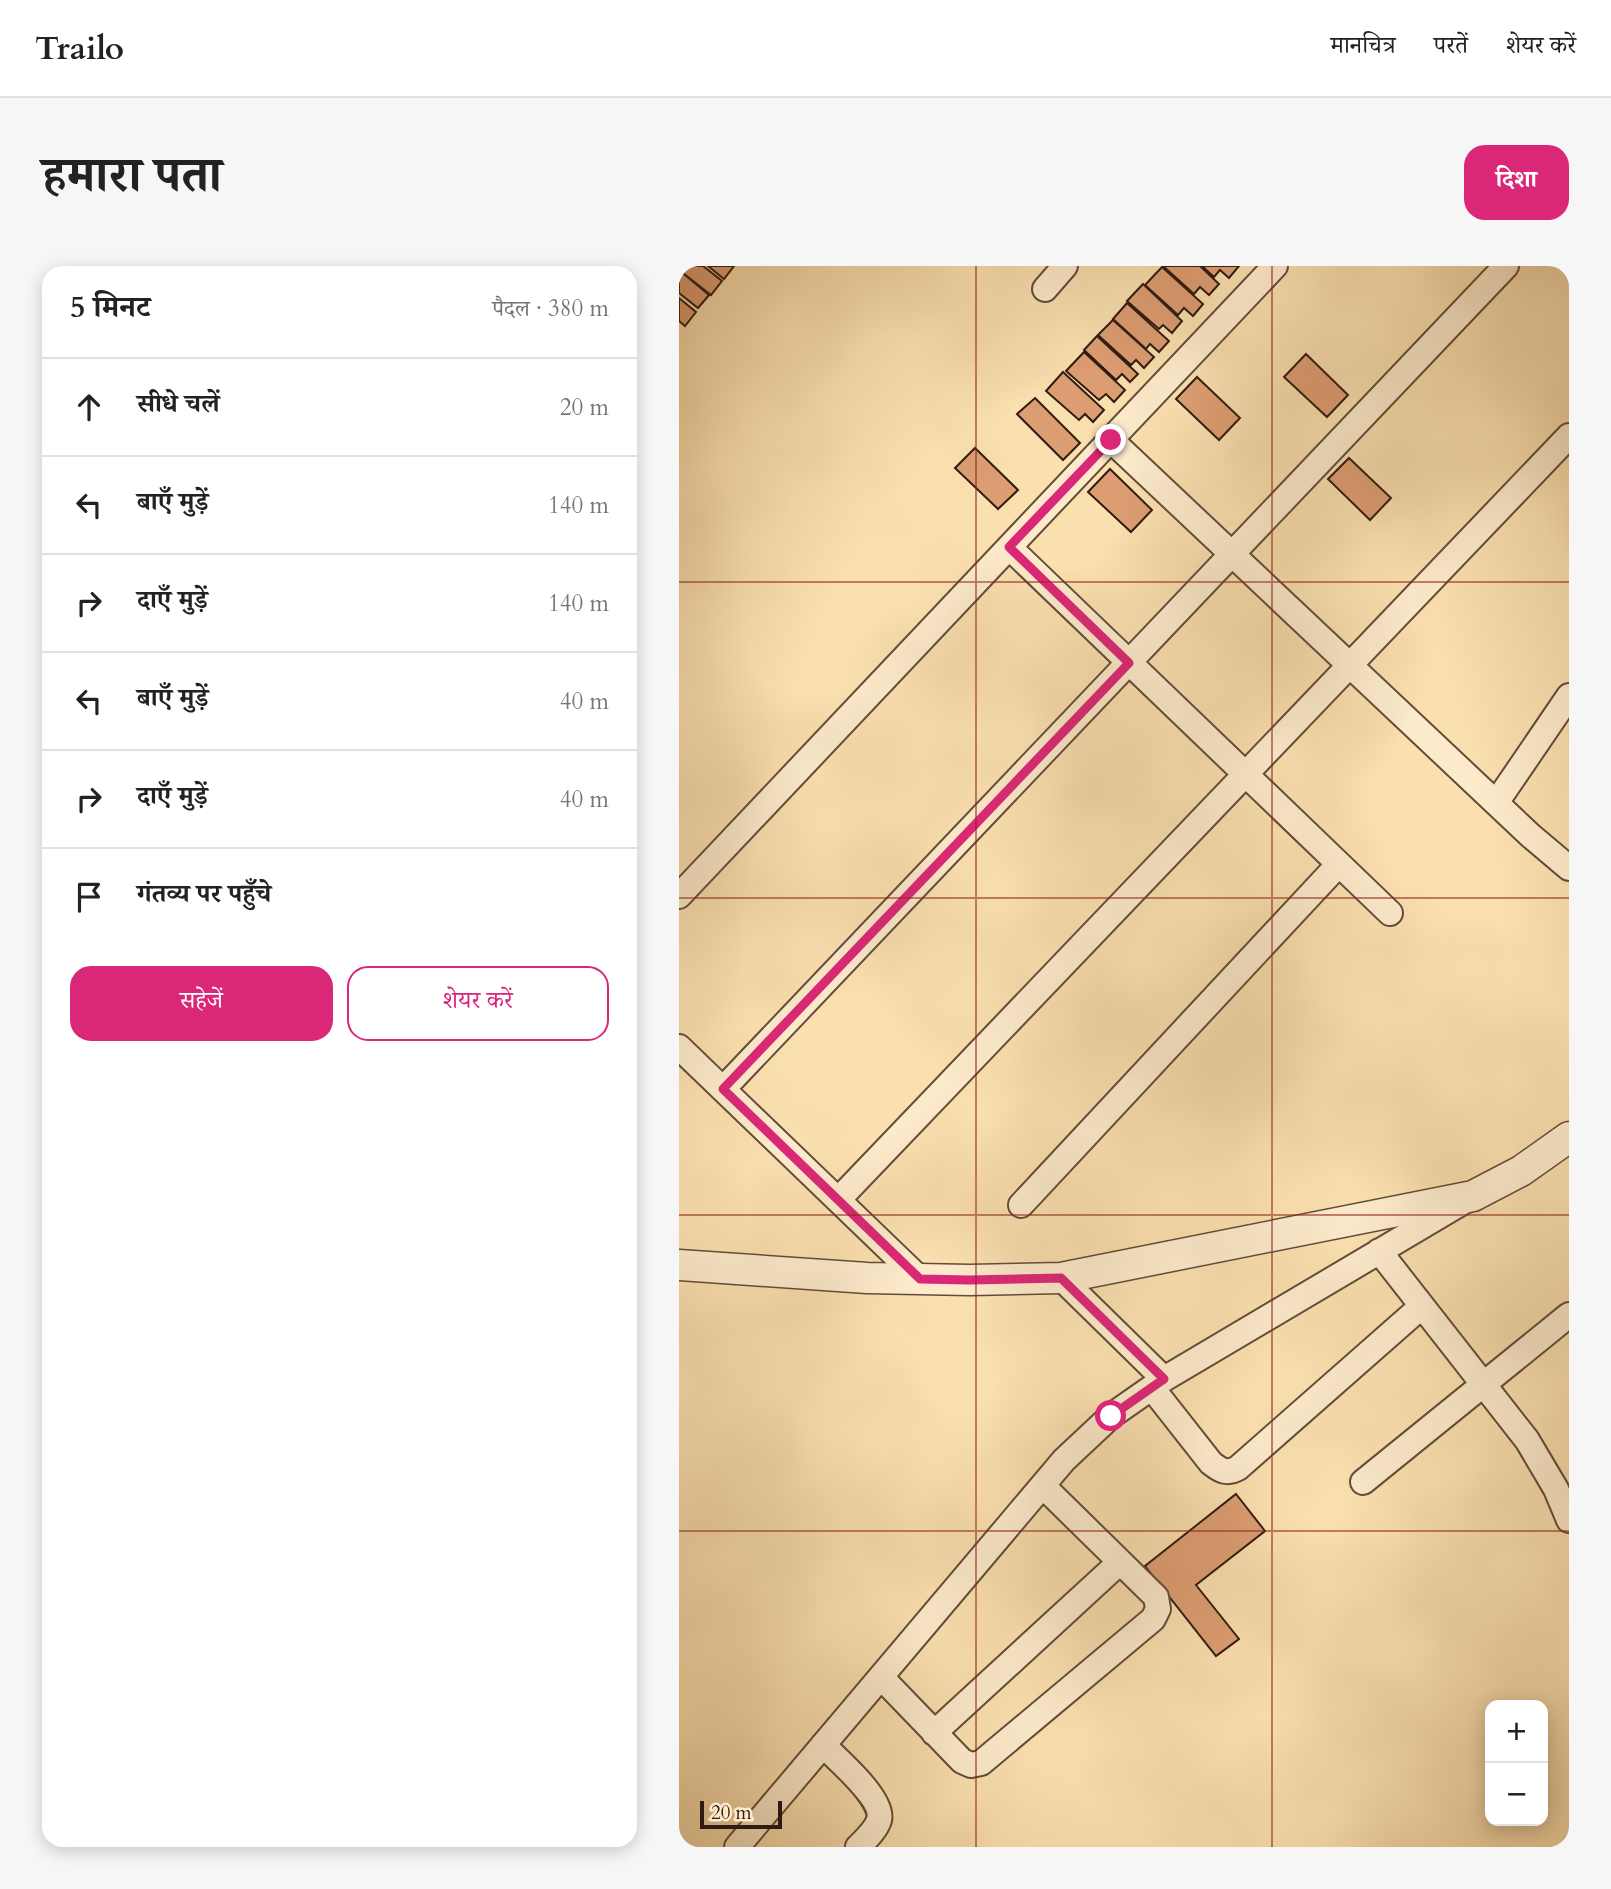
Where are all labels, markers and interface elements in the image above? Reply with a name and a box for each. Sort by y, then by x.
text: Trailo [35,26,124,71]
text: मानचित्र [1331,29,1396,62]
text: परतें [1434,29,1468,62]
text: शेयर करें [1506,29,1576,62]
text: हमारा पता [42,142,222,209]
button: दिशा [1464,145,1569,220]
text: 5 मिनट [70,287,150,328]
text: पैदल · 380 m [492,293,609,324]
text: सीधे चलें [137,386,219,421]
icon: ahead [70,388,108,426]
text: 20 m [560,392,609,423]
route end [1095,424,1126,455]
text: बाएँ मुड़ें [137,484,208,519]
icon: left [70,486,108,524]
text: 140 m [548,490,609,521]
text: दाएँ मुड़ें [137,582,208,617]
icon: right [70,584,108,622]
text: 140 m [548,588,609,619]
text: बाएँ मुड़ें [137,680,208,715]
icon: left [70,682,108,720]
text: 40 m [560,686,609,717]
text: दाएँ मुड़ें [137,778,208,813]
icon: right [70,780,108,818]
text: 40 m [560,784,609,815]
text: गंतव्य पर पहुँचे [137,876,271,911]
icon: arrive [70,878,108,916]
button: सहेजें [70,966,333,1041]
button: शेयर करें [347,966,609,1041]
route start [1095,1400,1126,1431]
map controls [1485,1700,1548,1826]
button: + [1485,1700,1548,1763]
button: − [1485,1763,1548,1826]
scale bar [700,1798,782,1830]
text: 20 m [711,1800,752,1826]

